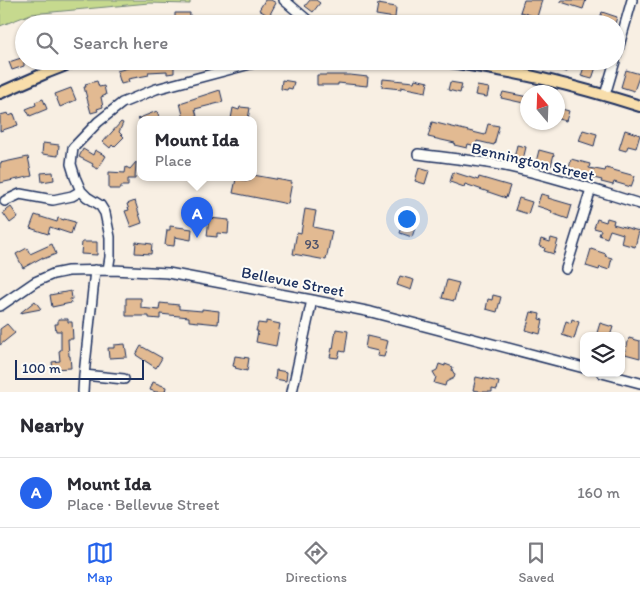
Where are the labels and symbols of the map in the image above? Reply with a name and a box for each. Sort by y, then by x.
north arrow [520,85,565,130]
street label: Bennington Street [469,138,596,185]
pin: A [181,197,213,238]
your location [394,206,420,232]
house number: 93 [305,236,320,253]
street label: Bellevue Street [240,262,346,301]
scale bar [15,357,144,380]

